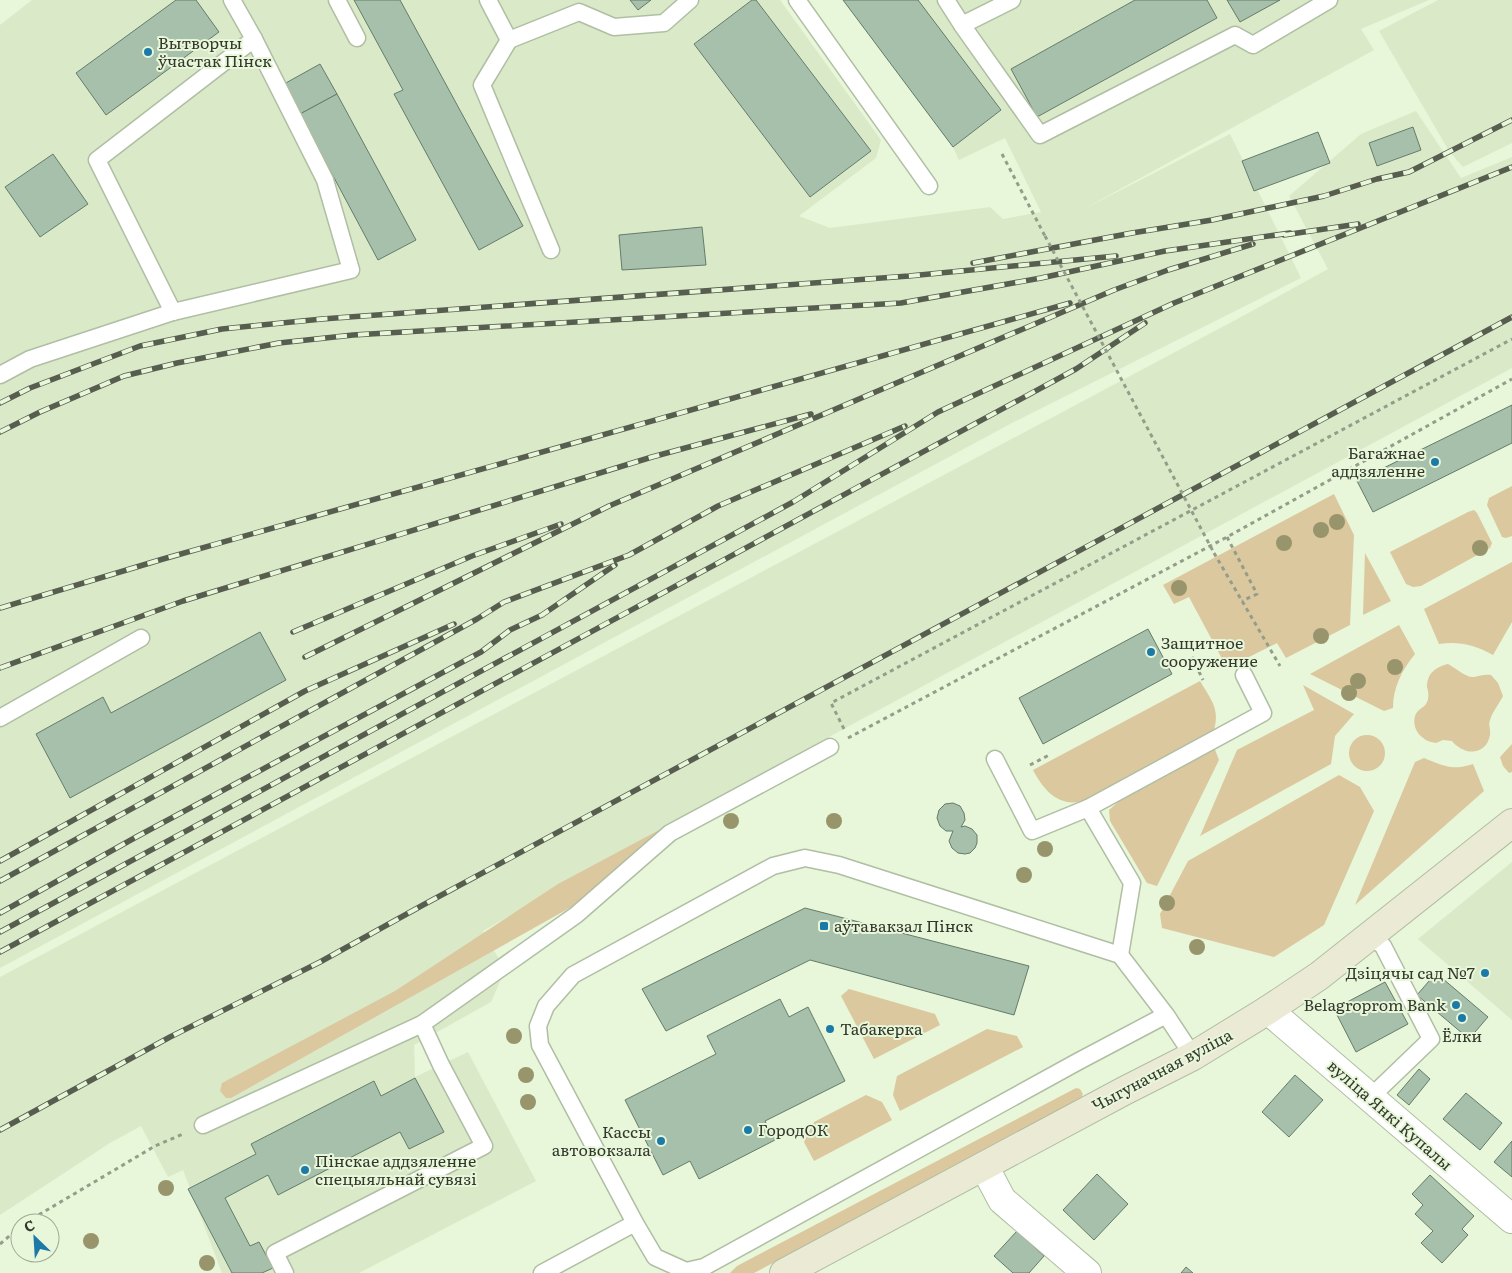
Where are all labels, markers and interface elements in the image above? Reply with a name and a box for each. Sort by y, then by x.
place label: Вытворчы ўчастак Пінск [158,30,272,72]
marker: Вытворчы ўчастак Пінск [142,46,154,58]
place label: Багажнае аддзяленне [1331,440,1425,482]
marker: Багажнае аддзяленне [1429,456,1441,468]
place label: Защитное сооружение [1161,630,1258,672]
marker: Защитное сооружение [1145,646,1157,658]
place label: аўтавакзал Пінск [834,913,974,937]
marker: аўтавакзал Пінск [818,920,830,932]
place label: Дзіцячы сад №7 [1346,960,1475,984]
marker: Дзіцячы сад №7 [1479,967,1491,979]
place label: Belagroprom Bank [1303,992,1446,1016]
marker: Belagroprom Bank [1450,999,1462,1011]
marker: Ёлки [1456,1012,1468,1024]
place label: Табакерка [840,1016,923,1040]
street label: Чыгуначная вуліца [1087,1022,1236,1116]
marker: Табакерка [824,1023,836,1035]
place label: Ёлки [1442,1023,1482,1047]
street label: вуліца Янкі Купалы [1323,1053,1458,1175]
place label: ГородОК [758,1117,829,1141]
place label: Кассы автовокзала [552,1119,651,1161]
marker: ГородОК [742,1124,754,1136]
marker: Кассы автовокзала [655,1135,667,1147]
place label: Пінскае аддзяленне спецыяльнай сувязі [315,1148,476,1190]
marker: Пінскае аддзяленне спецыяльнай сувязі [299,1164,311,1176]
north arrow [10,1213,60,1263]
text: С [20,1214,38,1236]

